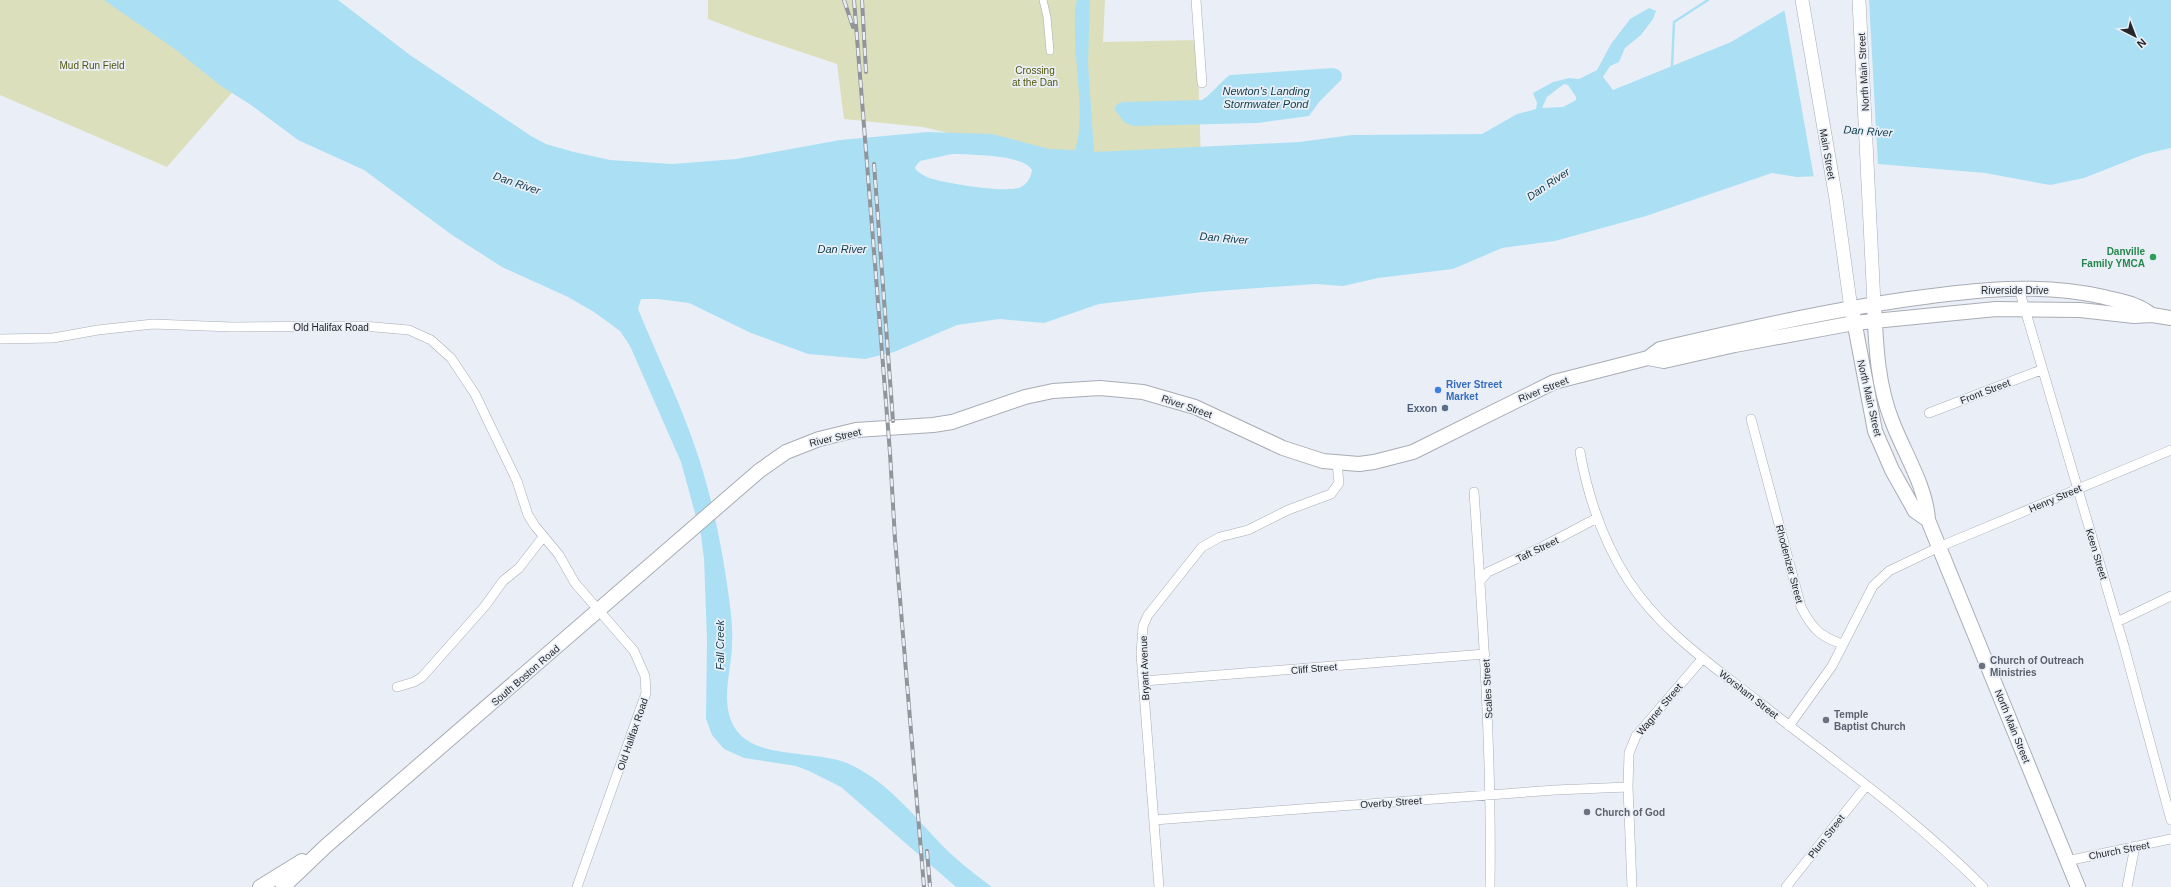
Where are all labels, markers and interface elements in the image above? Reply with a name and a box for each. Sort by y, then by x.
north arrow [2115,16,2155,56]
street label: North Main Street [1856,32,1871,111]
text: N [2135,36,2149,51]
park label: Mud Run Field [59,60,125,71]
park label: Crossing at the Dan [1012,65,1058,88]
water label: Newton's Landing Stormwater Pond [1222,85,1310,110]
water label: Dan River [1843,123,1894,139]
street label: Main Street [1818,128,1837,180]
water label: Dan River [1524,165,1573,203]
water label: Dan River [492,169,543,197]
water label: Dan River [1199,230,1250,246]
water label: Dan River [818,243,868,255]
place label: Danville Family YMCA [2081,246,2145,269]
marker: Danville Family YMCA [2148,252,2158,262]
street label: Riverside Drive [1981,285,2049,296]
street label: Old Halifax Road [293,322,369,333]
street label: North Main Street [1855,359,1884,438]
street label: River Street [1517,374,1570,404]
street label: Front Street [1959,377,2012,406]
place label: River Street Market [1446,379,1503,402]
marker: River Street Market [1433,385,1443,395]
street label: River Street [1160,393,1214,420]
place label: Exxon [1407,403,1437,414]
marker: Exxon [1440,403,1450,413]
street label: River Street [808,426,862,449]
street label: Henry Street [2027,482,2083,514]
street label: Rhodenizer Street [1774,524,1805,605]
street label: Keen Street [2084,527,2110,581]
street label: Taft Street [1514,534,1560,564]
water label: Fall Creek [714,619,726,670]
street label: Bryant Avenue [1138,635,1151,701]
street label: South Boston Road [489,643,562,708]
place label: Church of Outreach Ministries [1990,655,2084,678]
street label: Scales Street [1480,659,1495,719]
street label: Cliff Street [1290,661,1338,676]
marker: Church of Outreach Ministries [1977,661,1987,671]
street label: Worsham Street [1717,668,1781,721]
street label: Wagner Street [1635,681,1684,737]
street label: North Main Street [1993,688,2032,765]
street label: Old Halifax Road [615,697,650,772]
place label: Temple Baptist Church [1834,709,1906,732]
marker: Temple Baptist Church [1821,715,1831,725]
street label: Overby Street [1360,795,1422,810]
marker: Church of God [1582,807,1592,817]
place label: Church of God [1595,807,1665,818]
street label: Plum Street [1806,812,1847,860]
street label: Church Street [2088,839,2151,862]

